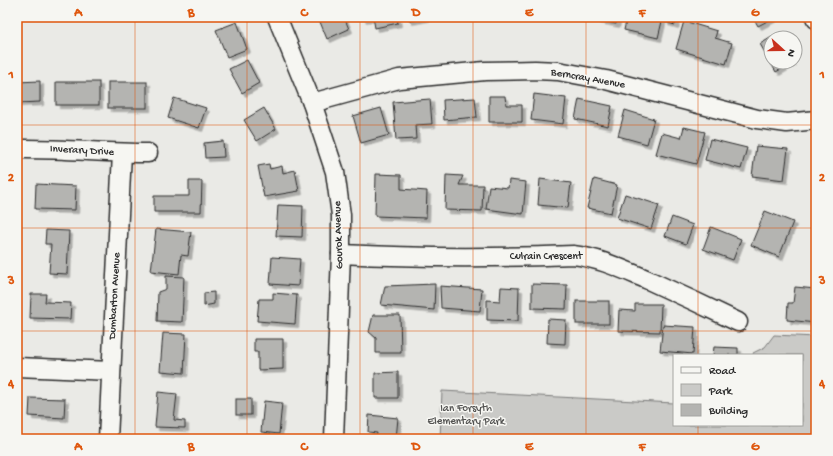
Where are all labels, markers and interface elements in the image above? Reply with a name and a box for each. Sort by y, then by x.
text: A [73,6,83,21]
text: B [187,6,196,21]
text: C [299,6,309,21]
text: D [411,6,421,21]
text: E [525,6,534,21]
text: F [638,6,647,21]
text: G [751,6,760,21]
north arrow [763,30,803,70]
text: N [784,47,797,58]
street label: Berncray Avenue [549,66,626,91]
text: 1 [7,68,14,83]
text: 1 [818,68,825,83]
street label: Inverary Drive [50,143,115,159]
text: 2 [8,171,15,186]
text: 2 [819,171,826,186]
street label: Gourok Avenue [332,200,346,269]
street label: Culrain Crescent [510,251,584,263]
street label: Dumbarton Avenue [107,252,123,341]
text: 3 [7,274,15,289]
text: 3 [818,274,826,289]
legend [673,354,803,426]
text: Road [709,365,736,379]
text: 4 [7,377,15,392]
text: 4 [818,377,826,392]
text: Park [708,385,734,399]
park label: Ian Forsyth Elementary Park [427,403,506,428]
text: Building [708,405,748,419]
text: A [73,440,83,455]
text: B [187,440,196,455]
text: C [299,440,309,455]
text: D [411,440,421,455]
text: E [525,440,534,455]
text: F [638,440,647,455]
text: G [751,440,760,455]

